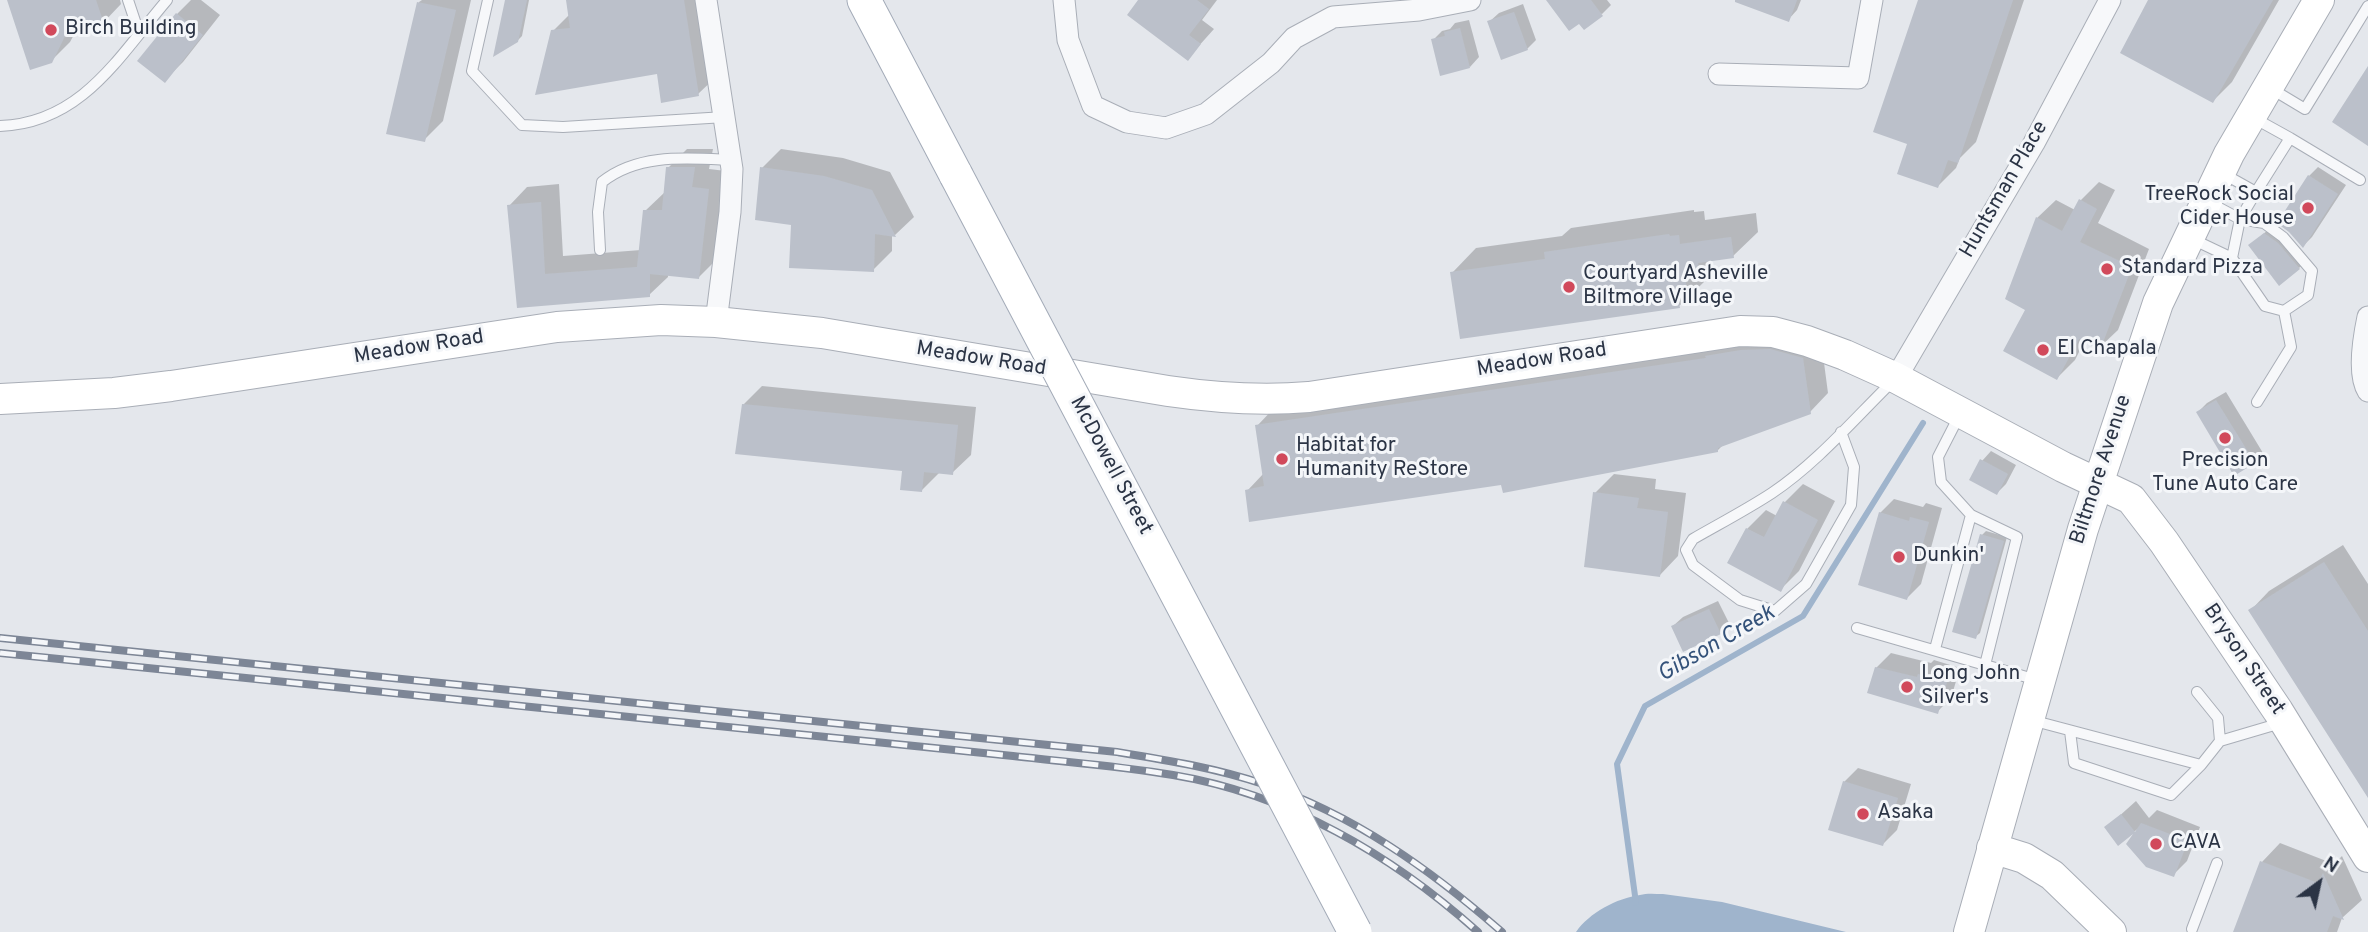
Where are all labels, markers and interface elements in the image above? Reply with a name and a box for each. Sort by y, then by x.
place label: Birch Building [65,17,197,43]
marker: Birch Building [43,22,59,38]
street label: Huntsman Place [1956,117,2054,263]
place label: TreeRock Social Cider House [2144,183,2294,233]
marker: TreeRock Social Cider House [2300,200,2316,216]
place label: Standard Pizza [2121,256,2263,282]
marker: Standard Pizza [2099,261,2115,277]
place label: Courtyard Asheville Biltmore Village [1583,262,1768,312]
marker: Courtyard Asheville Biltmore Village [1561,279,1577,295]
street label: Meadow Road [352,325,486,371]
street label: Meadow Road [914,337,1048,383]
place label: El Chapala [2057,337,2157,363]
street label: Meadow Road [1475,338,1609,384]
marker: El Chapala [2035,342,2051,358]
street label: Biltmore Avenue [2066,392,2138,548]
street label: McDowell Street [1063,393,1157,539]
marker: Precision Tune Auto Care [2217,430,2233,446]
place label: Habitat for Humanity ReStore [1296,434,1468,484]
place label: Precision Tune Auto Care [2152,449,2298,499]
marker: Habitat for Humanity ReStore [1274,451,1290,467]
place label: Dunkin' [1913,544,1984,570]
marker: Dunkin' [1891,549,1907,565]
water label: Gibson Creek [1654,600,1780,690]
street label: Bryson Street [2197,600,2289,720]
place label: Long John Silver's [1921,662,2020,712]
marker: Long John Silver's [1899,679,1915,695]
place label: Asaka [1877,801,1934,827]
marker: Asaka [1855,806,1871,822]
place label: CAVA [2170,831,2222,857]
marker: CAVA [2148,836,2164,852]
north arrow [2284,848,2354,918]
text: N [2318,852,2343,879]

